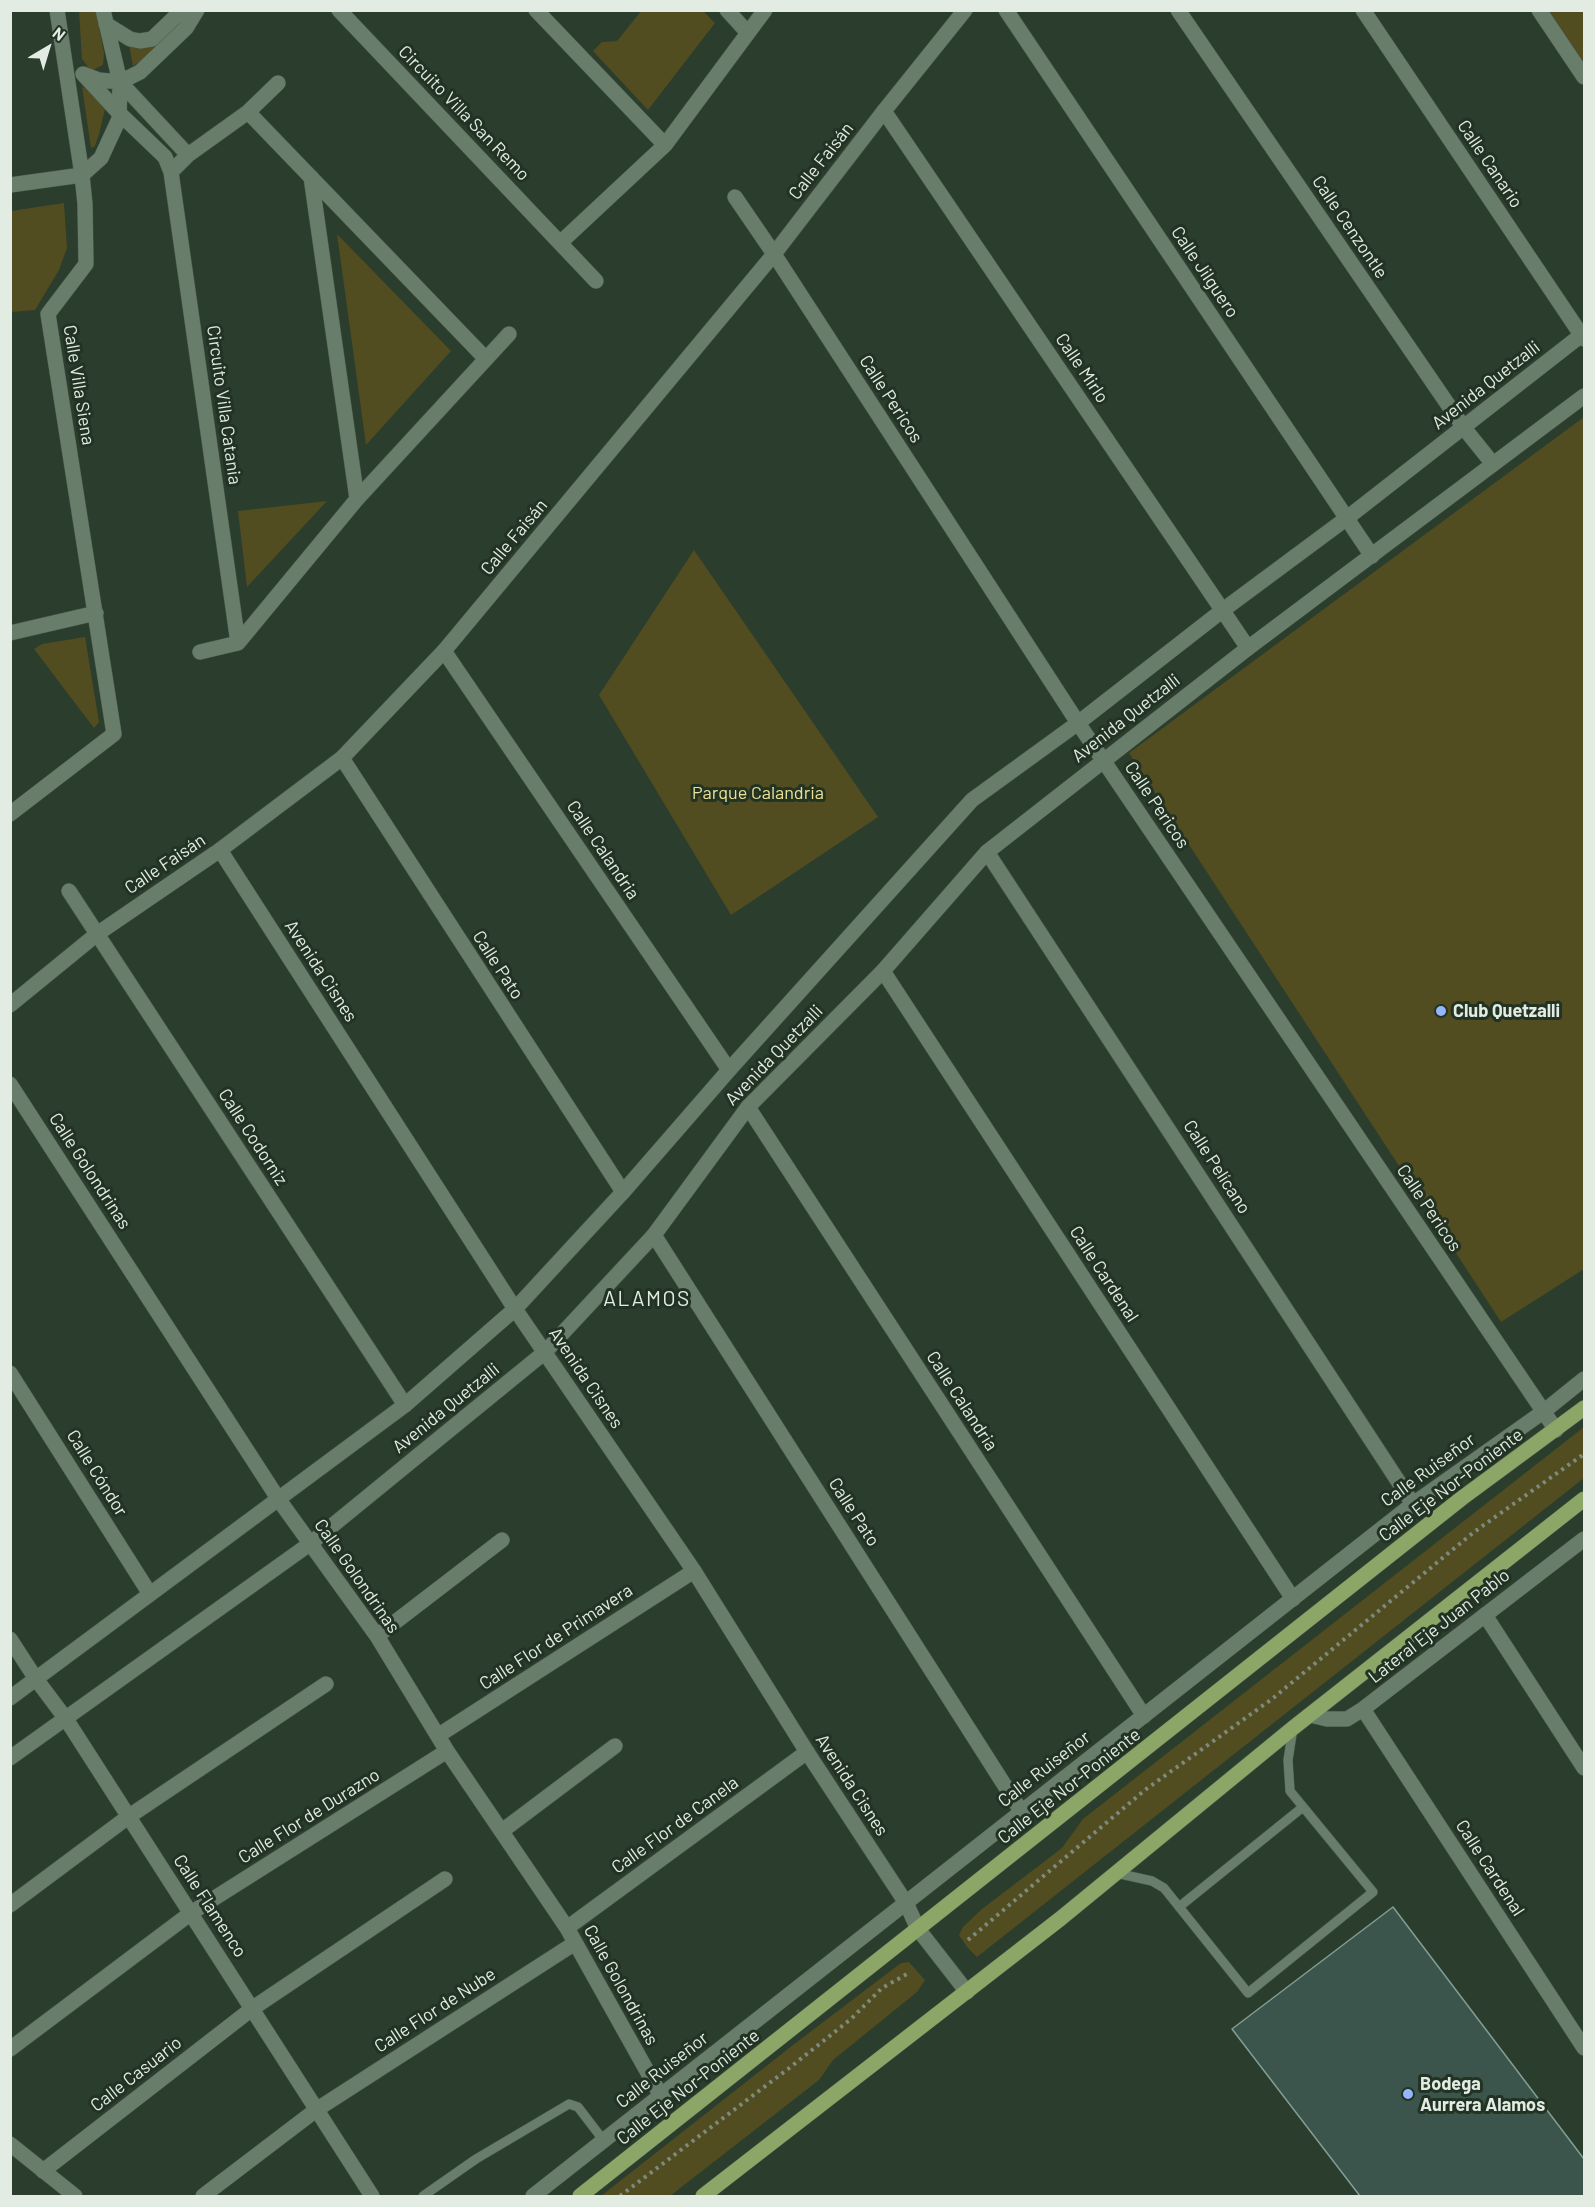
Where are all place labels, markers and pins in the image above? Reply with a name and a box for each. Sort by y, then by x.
place label: Club Quetzalli [1453,1000,1560,1022]
marker: Club Quetzalli [1434,1004,1448,1018]
place label: Bodega Aurrera Alamos [1420,2073,1545,2116]
marker: Bodega Aurrera Alamos [1401,2087,1415,2101]

